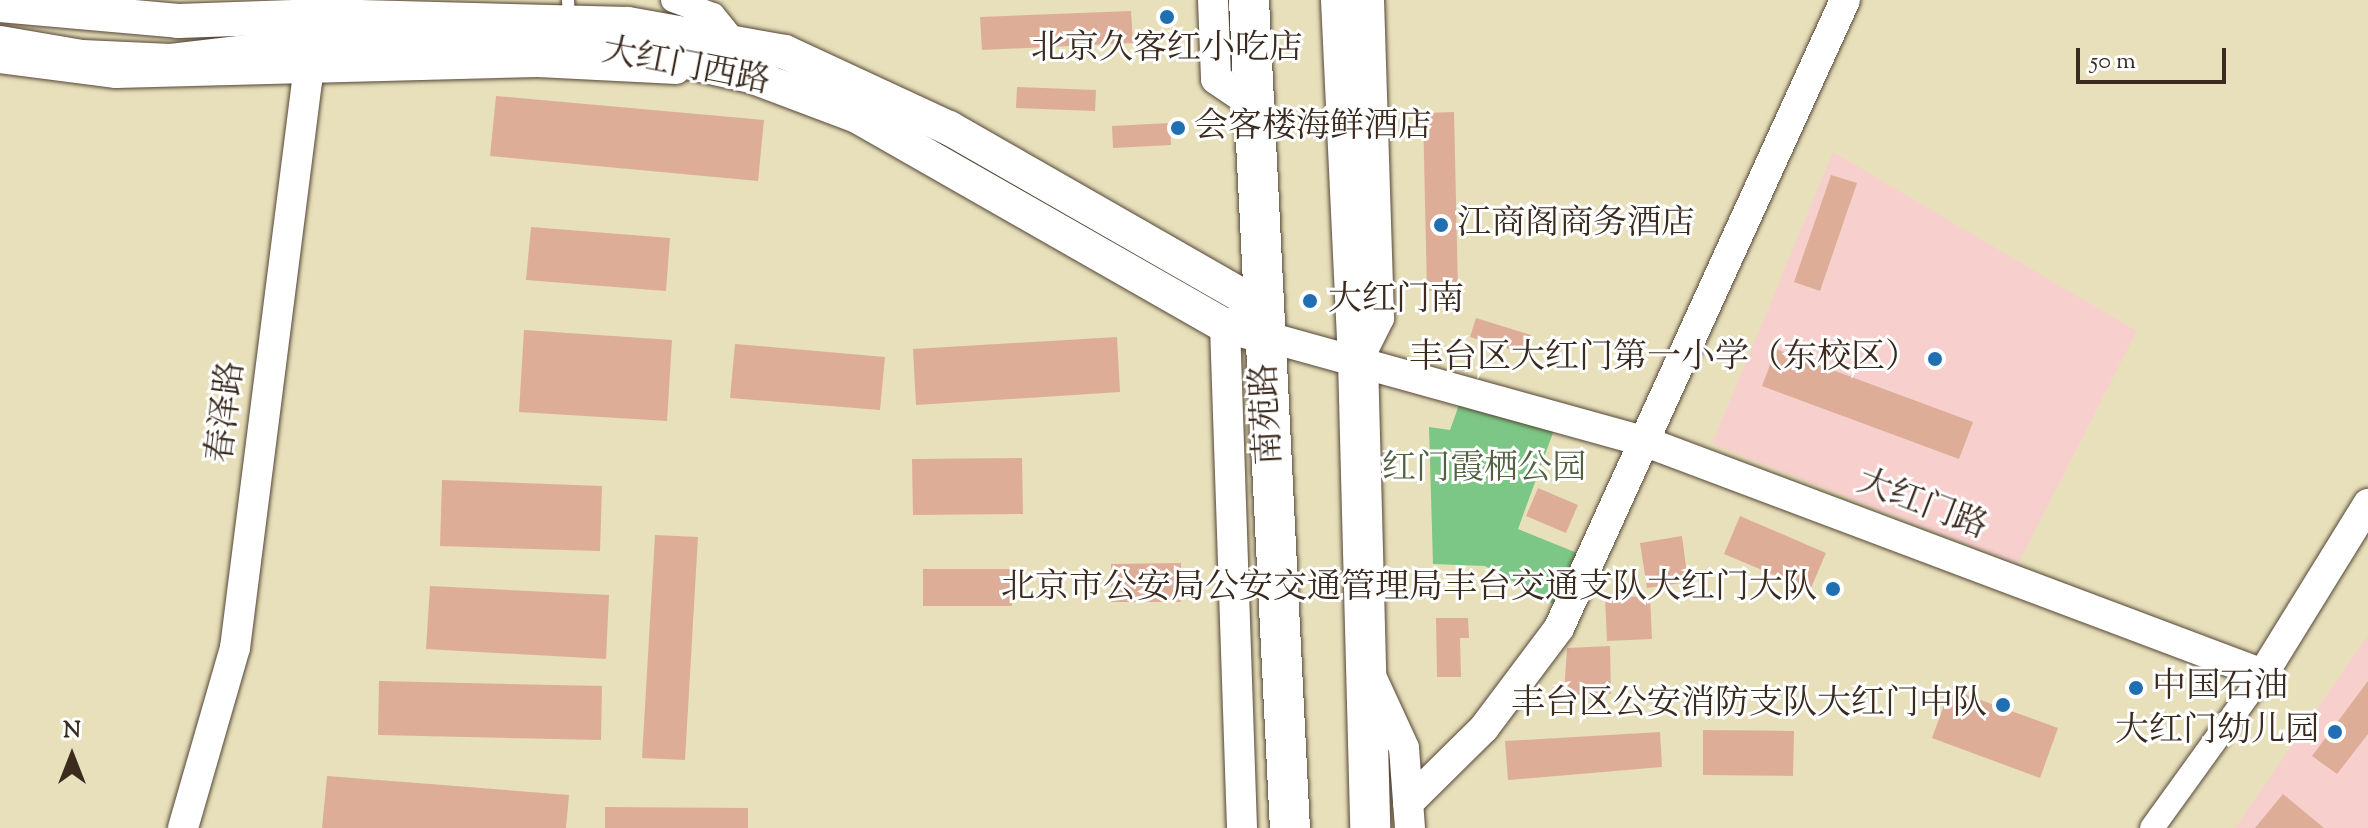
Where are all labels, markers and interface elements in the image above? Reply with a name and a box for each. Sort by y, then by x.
marker: 北京久客红小吃店 [1158,8,1176,26]
place label: 北京久客红小吃店 [1031,30,1303,70]
street label: 大红门西路 [599,31,773,103]
scale bar [2080,32,2230,82]
text: 50 m [2090,45,2136,79]
place label: 会客楼海鲜酒店 [1194,108,1432,148]
marker: 会客楼海鲜酒店 [1169,119,1187,137]
place label: 江商阁商务酒店 [1457,205,1695,245]
marker: 江商阁商务酒店 [1432,216,1450,234]
place label: 大红门南 [1328,281,1464,321]
marker: 大红门南 [1299,290,1321,312]
place label: 丰台区大红门第一小学（东校区） [1409,339,1919,379]
marker: 丰台区大红门第一小学（东校区） [1926,350,1944,368]
street label: 春泽路 [201,359,253,465]
street label: 南苑路 [1245,362,1291,466]
park label: 红门霞栖公园 [1382,450,1586,490]
street label: 大红门路 [1851,462,1993,548]
place label: 北京市公安局公安交通管理局丰台交通支队大红门大队 [1001,569,1817,609]
marker: 北京市公安局公安交通管理局丰台交通支队大红门大队 [1824,580,1842,598]
place label: 中国石油 [2152,668,2288,708]
marker: 中国石油 [2127,679,2145,697]
place label: 丰台区公安消防支队大红门中队 [1511,685,1987,725]
marker: 丰台区公安消防支队大红门中队 [1994,696,2012,714]
place label: 大红门幼儿园 [2115,712,2319,752]
north arrow [32,716,112,796]
text: N [63,716,81,748]
marker: 大红门幼儿园 [2326,723,2344,741]

